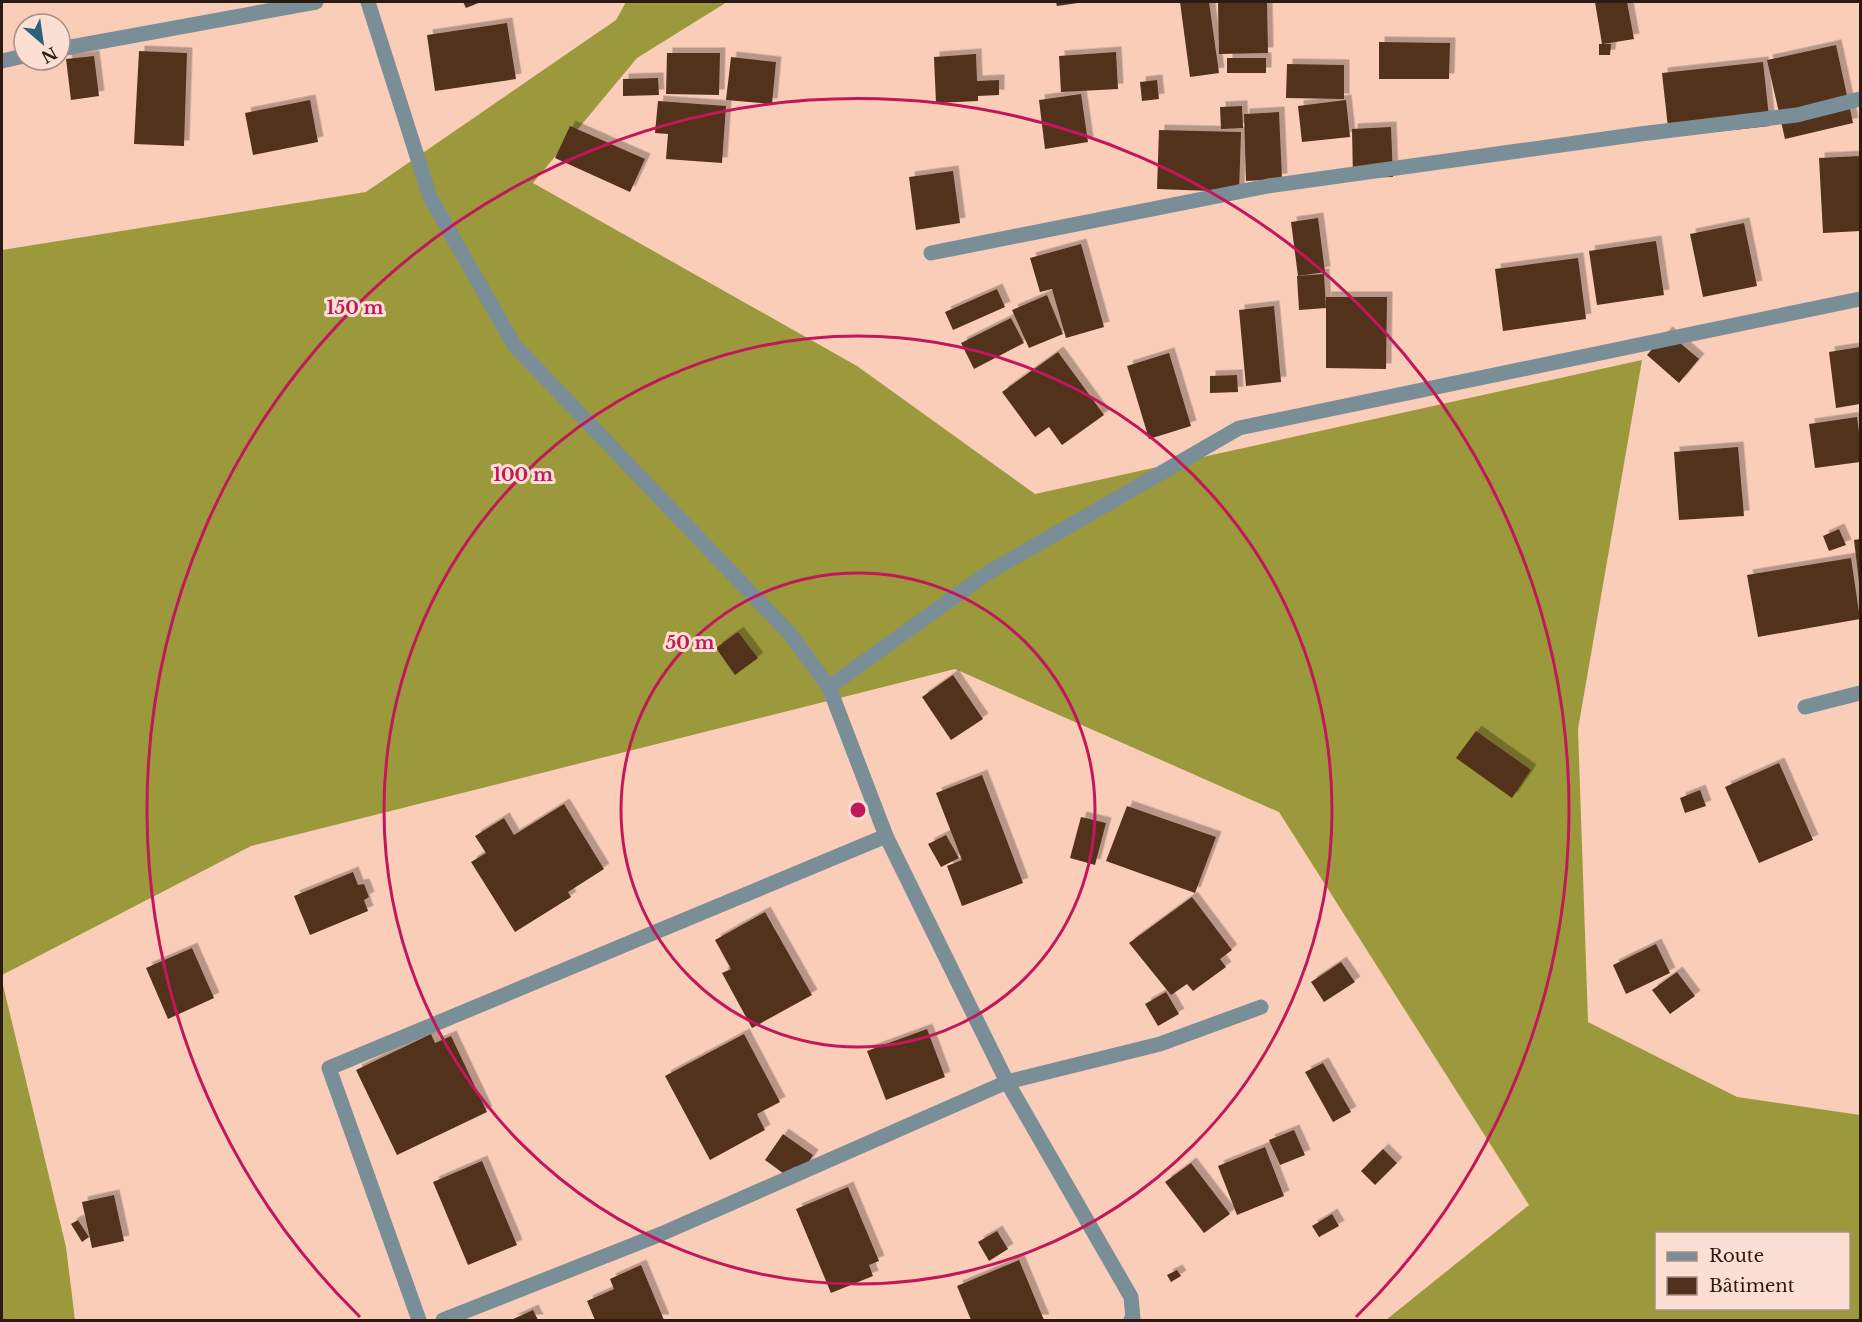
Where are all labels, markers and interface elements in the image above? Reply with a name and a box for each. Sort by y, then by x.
north arrow [12,12,72,72]
text: N [38,43,61,68]
text: 150 m [327,297,384,319]
text: 100 m [493,464,553,486]
text: 50 m [666,632,715,654]
centre of rings [848,800,868,820]
legend [1655,1232,1850,1310]
text: Route [1709,1245,1764,1267]
text: Bâtiment [1709,1275,1795,1297]

